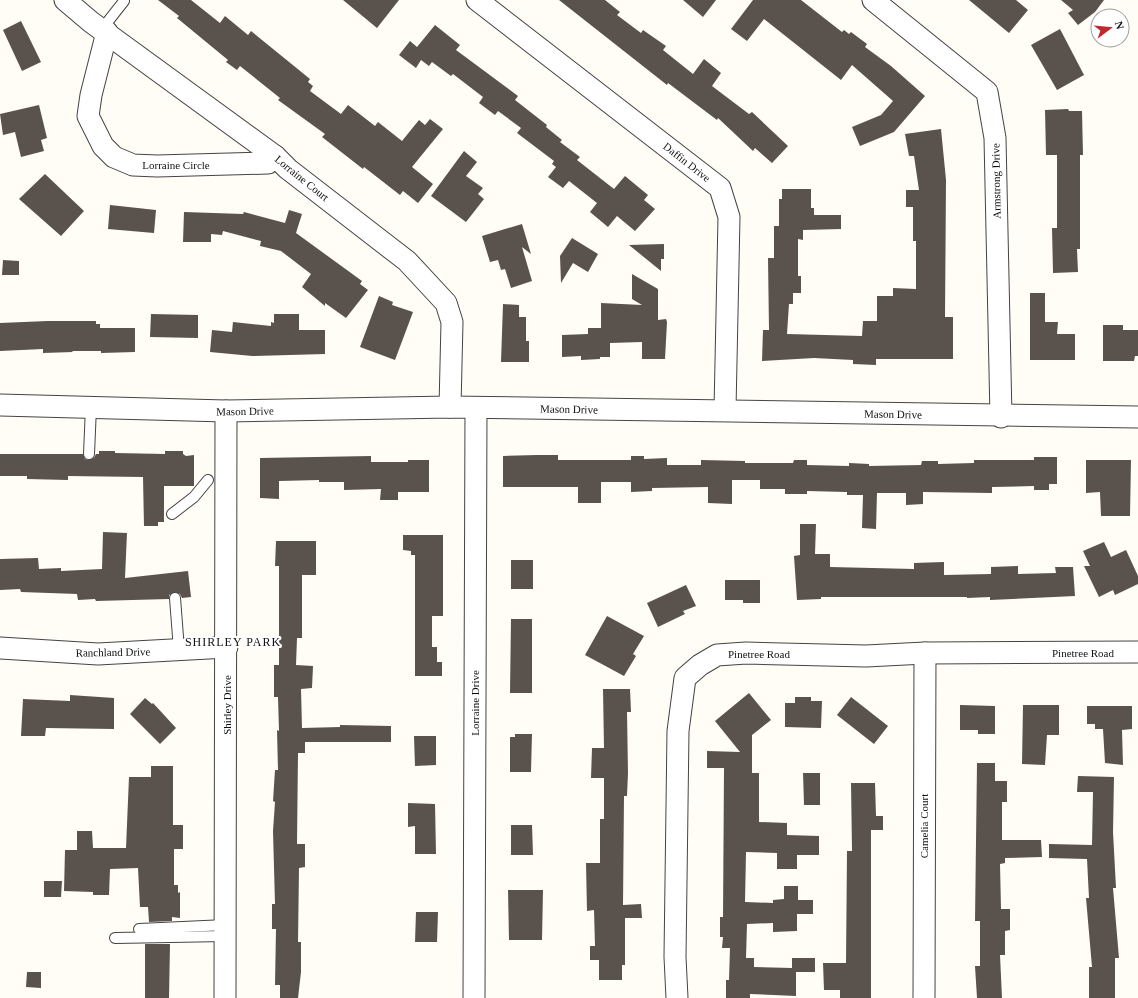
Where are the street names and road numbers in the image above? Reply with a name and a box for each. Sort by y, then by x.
street label: Daffin Drive [661,140,713,184]
street label: Armstrong Drive [989,143,1003,219]
street label: Lorraine Court [273,153,331,203]
street label: Lorraine Circle [142,159,210,171]
street label: Mason Drive [540,402,598,416]
street label: Mason Drive [216,404,274,418]
street label: Mason Drive [864,407,922,421]
street label: Ranchland Drive [75,645,151,659]
street label: Pinetree Road [1052,647,1115,659]
street label: Pinetree Road [728,648,791,660]
street label: Lorraine Drive [469,670,481,736]
street label: Shirley Drive [221,675,233,735]
street label: Camelia Court [918,794,930,858]

